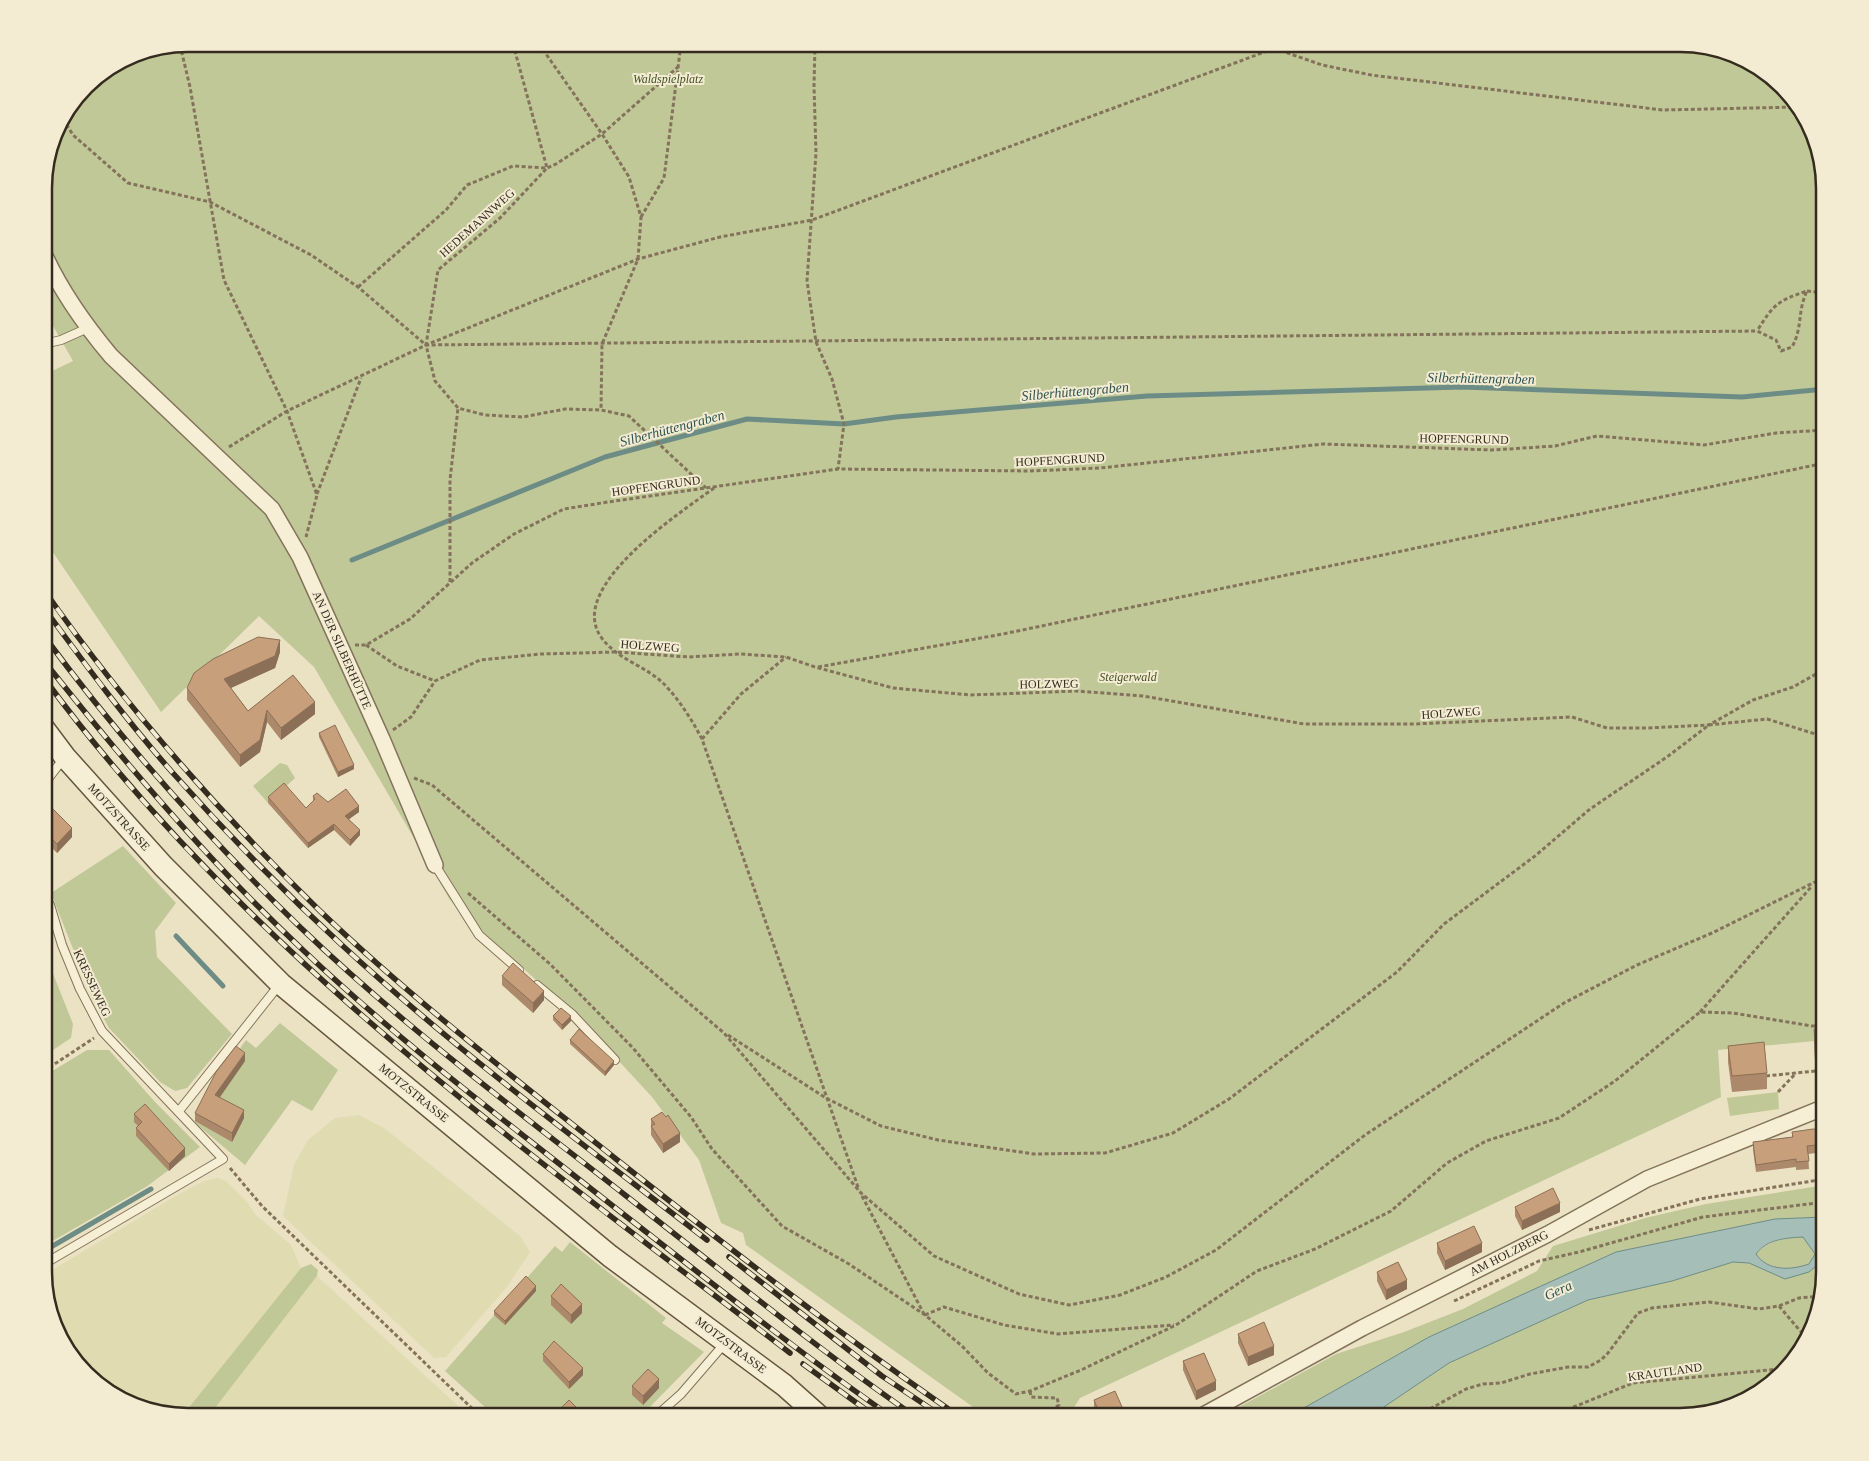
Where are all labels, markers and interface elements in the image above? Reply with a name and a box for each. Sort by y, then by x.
park label: Waldspielplatz [633,72,703,86]
street label: HEDEMANNWEG [437,185,518,260]
water label: Silberhüttengraben [1427,370,1535,387]
water label: Silberhüttengraben [1021,379,1129,404]
water label: Silberhüttengraben [618,407,726,450]
street label: HOPFENGRUND [1419,431,1509,447]
street label: HOPFENGRUND [1015,451,1105,469]
street label: HOPFENGRUND [611,473,702,499]
street label: AN DER SILBERHÜTTE [310,589,374,711]
street label: HOLZWEG [620,637,680,655]
park label: Steigerwald [1099,670,1158,684]
street label: HOLZWEG [1019,676,1079,692]
street label: HOLZWEG [1421,704,1481,722]
street label: MOTZSTRASSE [85,781,153,853]
street label: KRESSEWEG [70,947,114,1019]
street label: MOTZSTRASSE [376,1061,452,1125]
street label: AM HOLZBERG [1467,1227,1551,1279]
water label: Gera [1542,1278,1574,1303]
street label: MOTZSTRASSE [693,1314,769,1376]
street label: KRAUTLAND [1627,1360,1703,1384]

